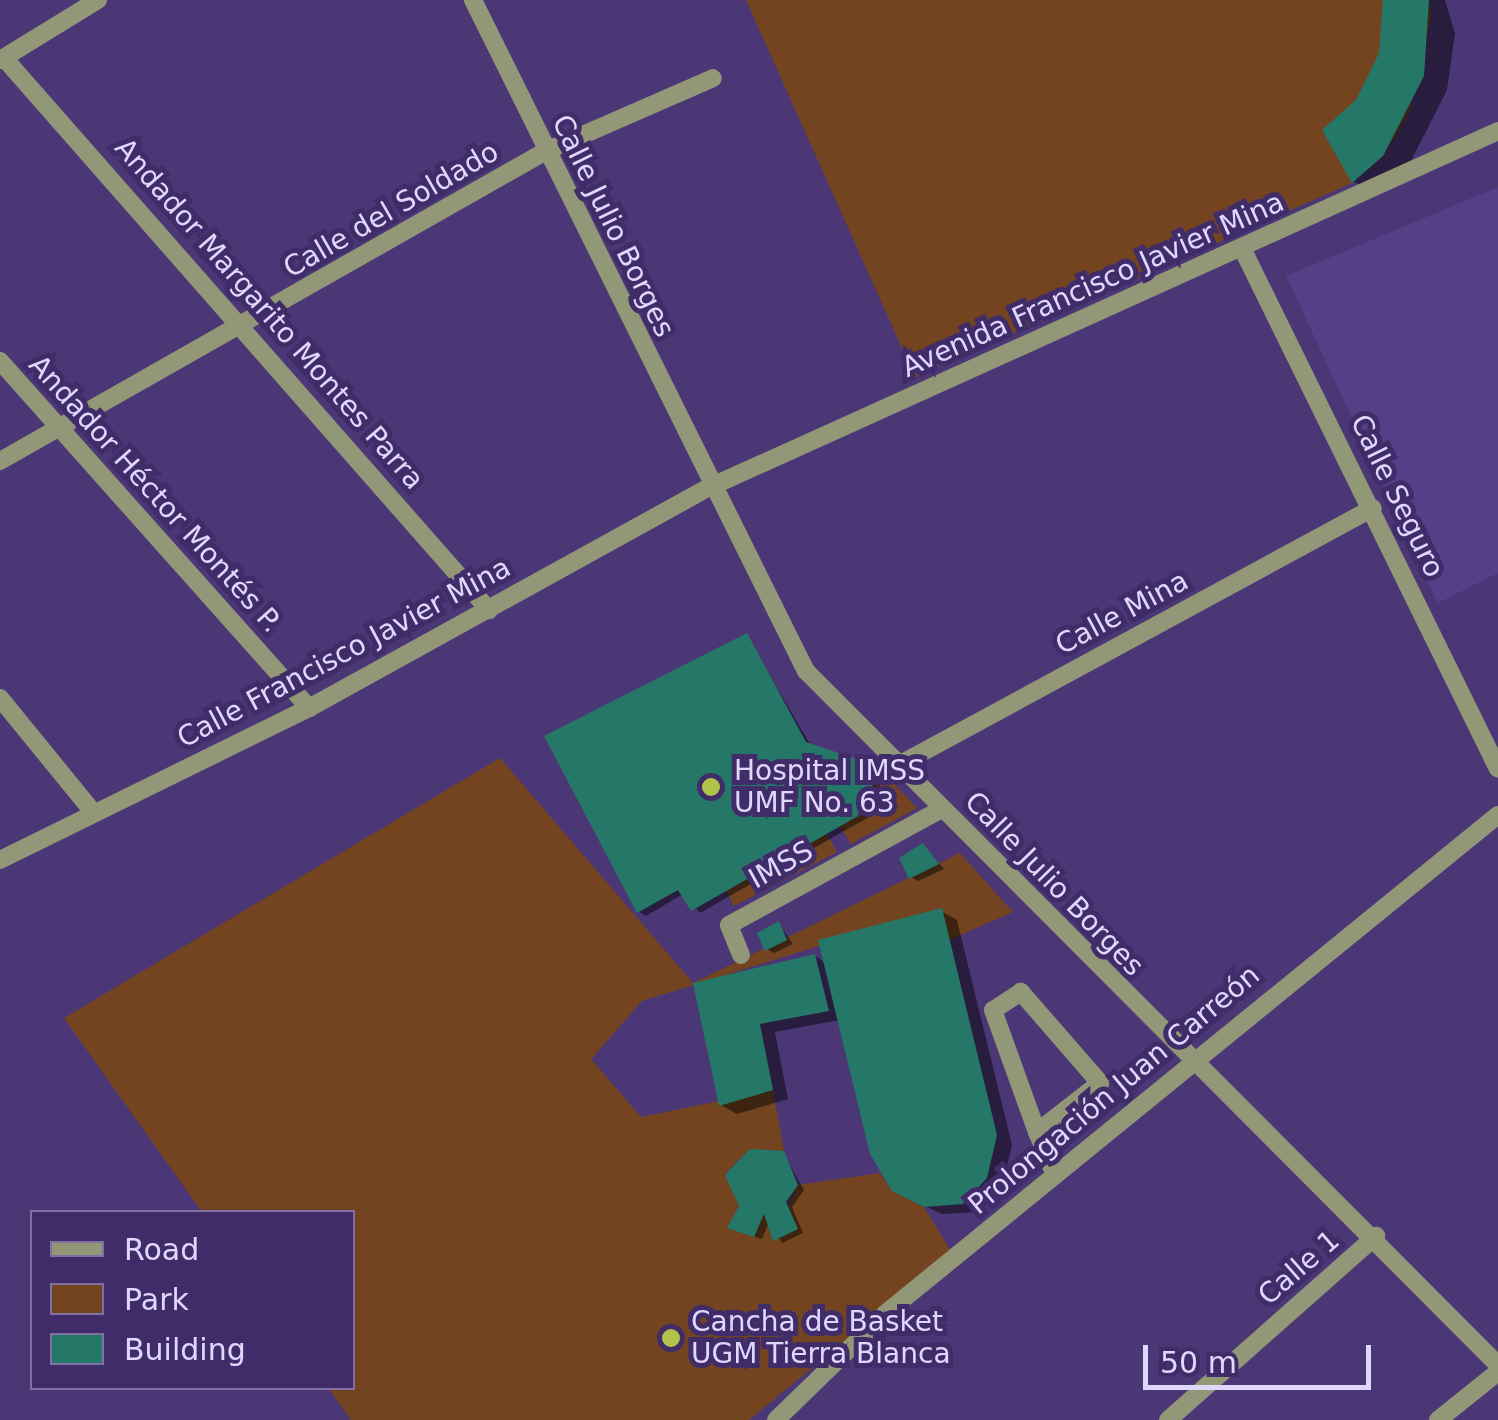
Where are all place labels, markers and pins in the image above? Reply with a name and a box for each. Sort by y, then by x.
place label: Hospital IMSS UMF No. 63 [734,754,925,820]
marker: Hospital IMSS UMF No. 63 [698,774,724,800]
place label: Cancha de Basket UGM Tierra Blanca [691,1305,951,1371]
marker: Cancha de Basket UGM Tierra Blanca [660,1327,682,1349]

